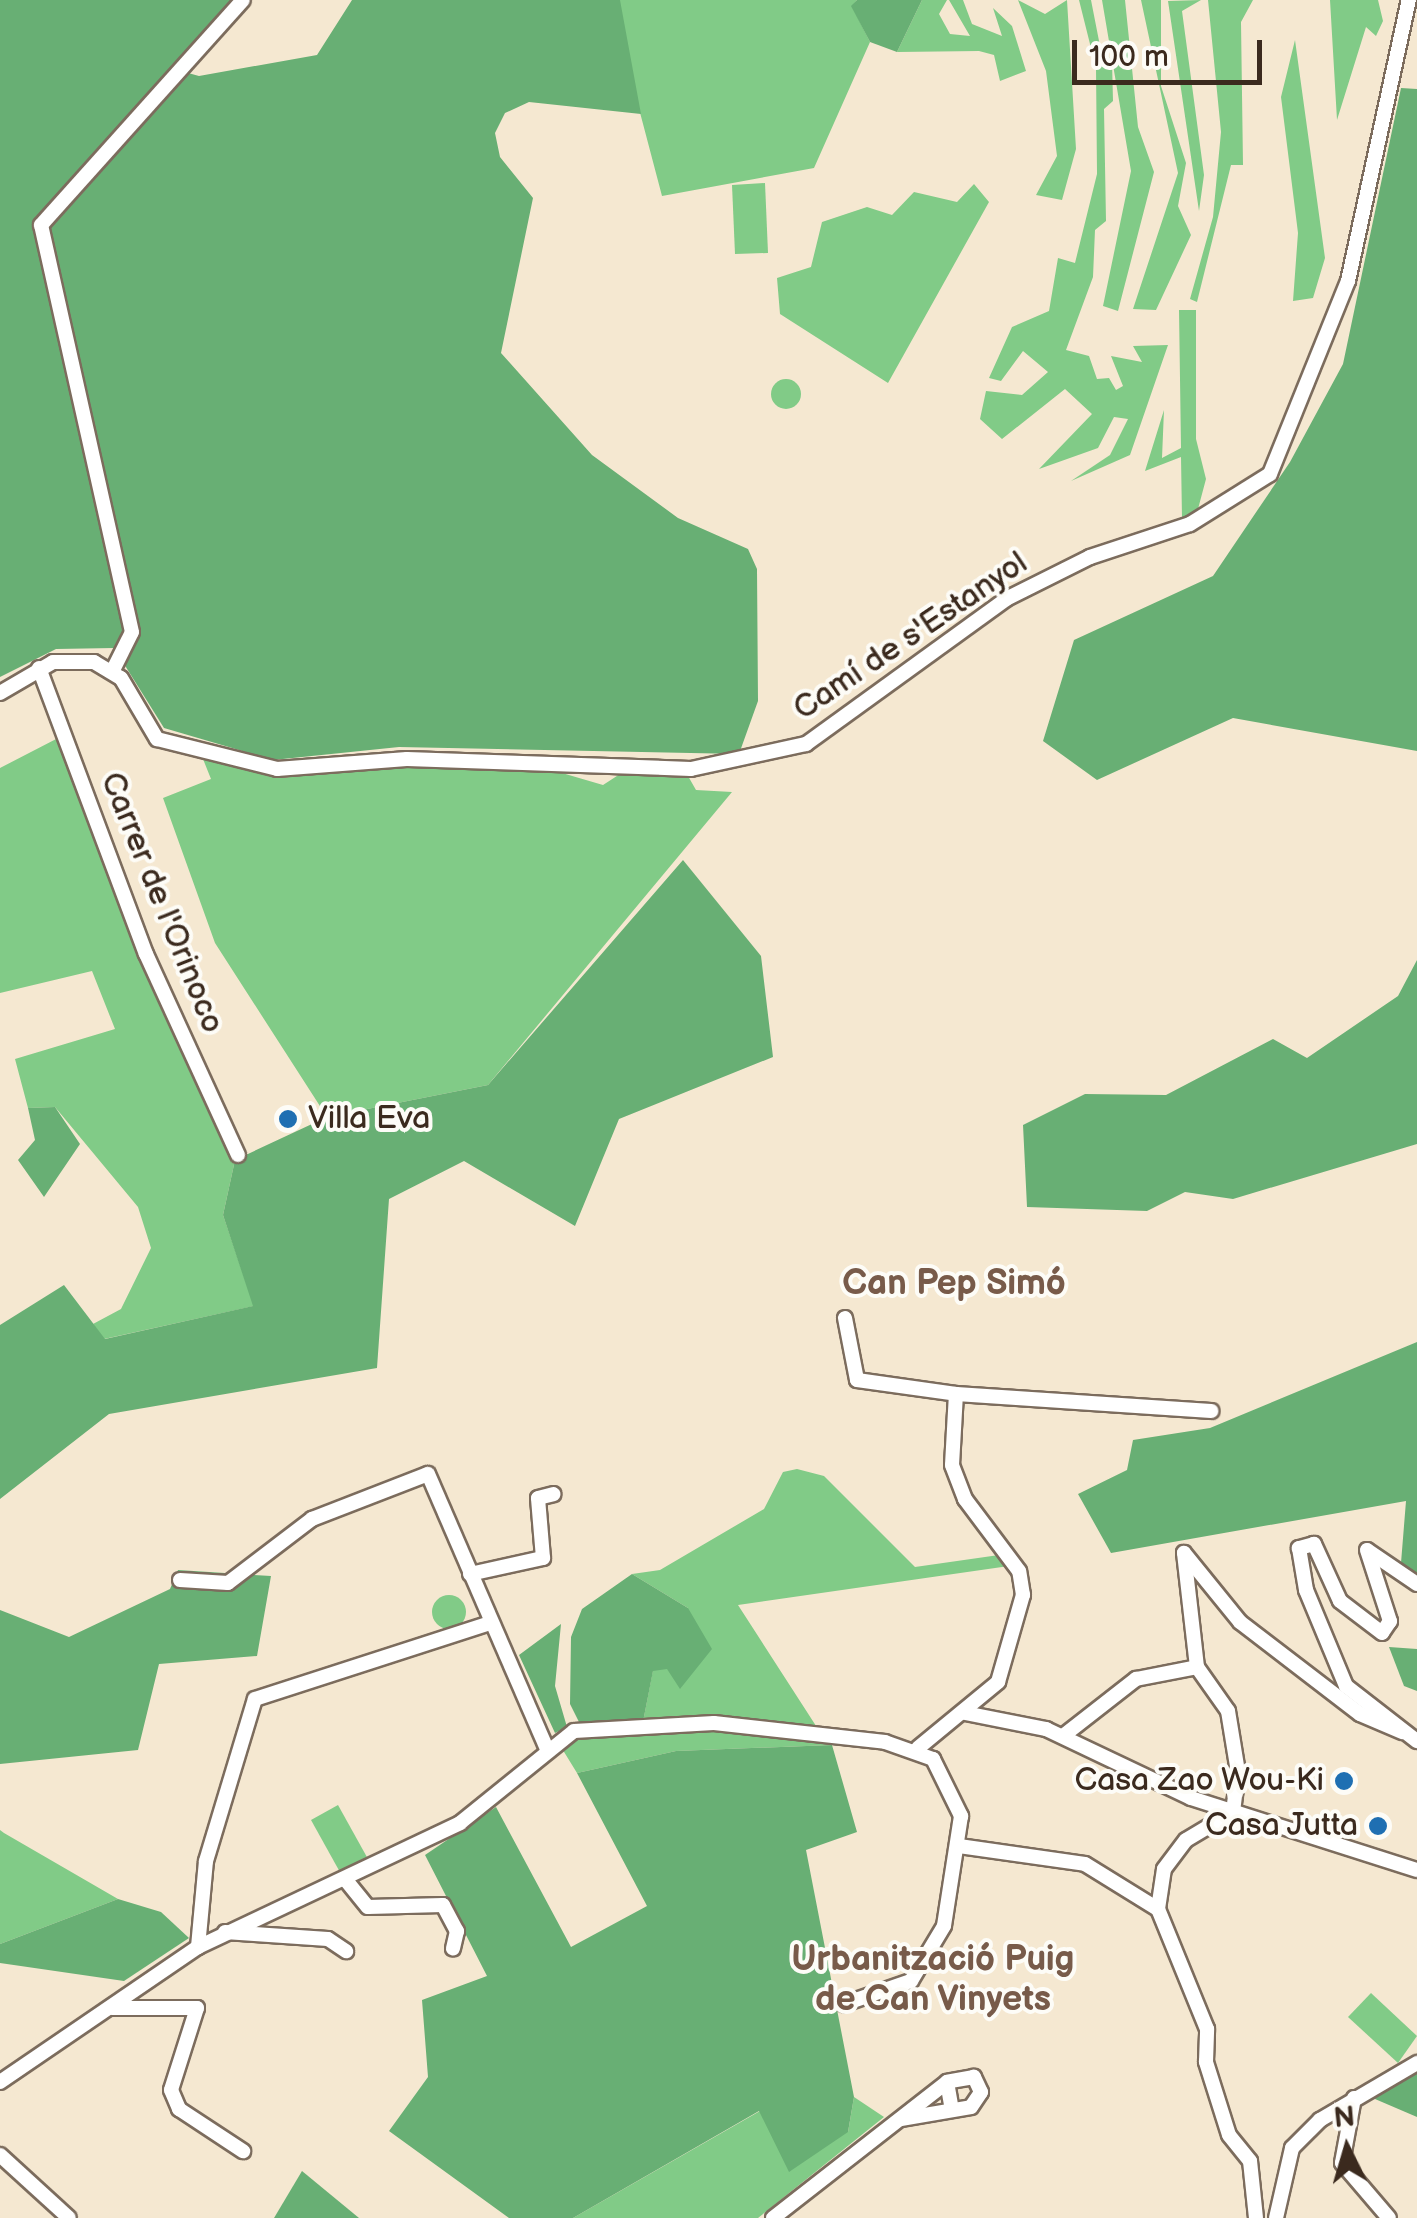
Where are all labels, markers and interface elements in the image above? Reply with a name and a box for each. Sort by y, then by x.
scale bar [1077,20,1267,82]
text: 100 m [1089,39,1169,75]
street label: Camí de s'Estanyol [787,545,1035,729]
street label: Carrer de l'Orinoco [91,767,231,1039]
place label: Villa Eva [308,1100,430,1138]
marker: Villa Eva [277,1108,299,1130]
district label: Can Pep Simó [842,1263,1066,1305]
place label: Casa Zao Wou-Ki [1073,1762,1324,1800]
marker: Casa Zao Wou-Ki [1333,1770,1355,1792]
place label: Casa Jutta [1203,1807,1358,1845]
marker: Casa Jutta [1367,1815,1389,1837]
district label: Urbanització Puig de Can Vinyets [792,1939,1074,2021]
north arrow [1297,2098,1397,2198]
text: N [1332,2100,1356,2135]

